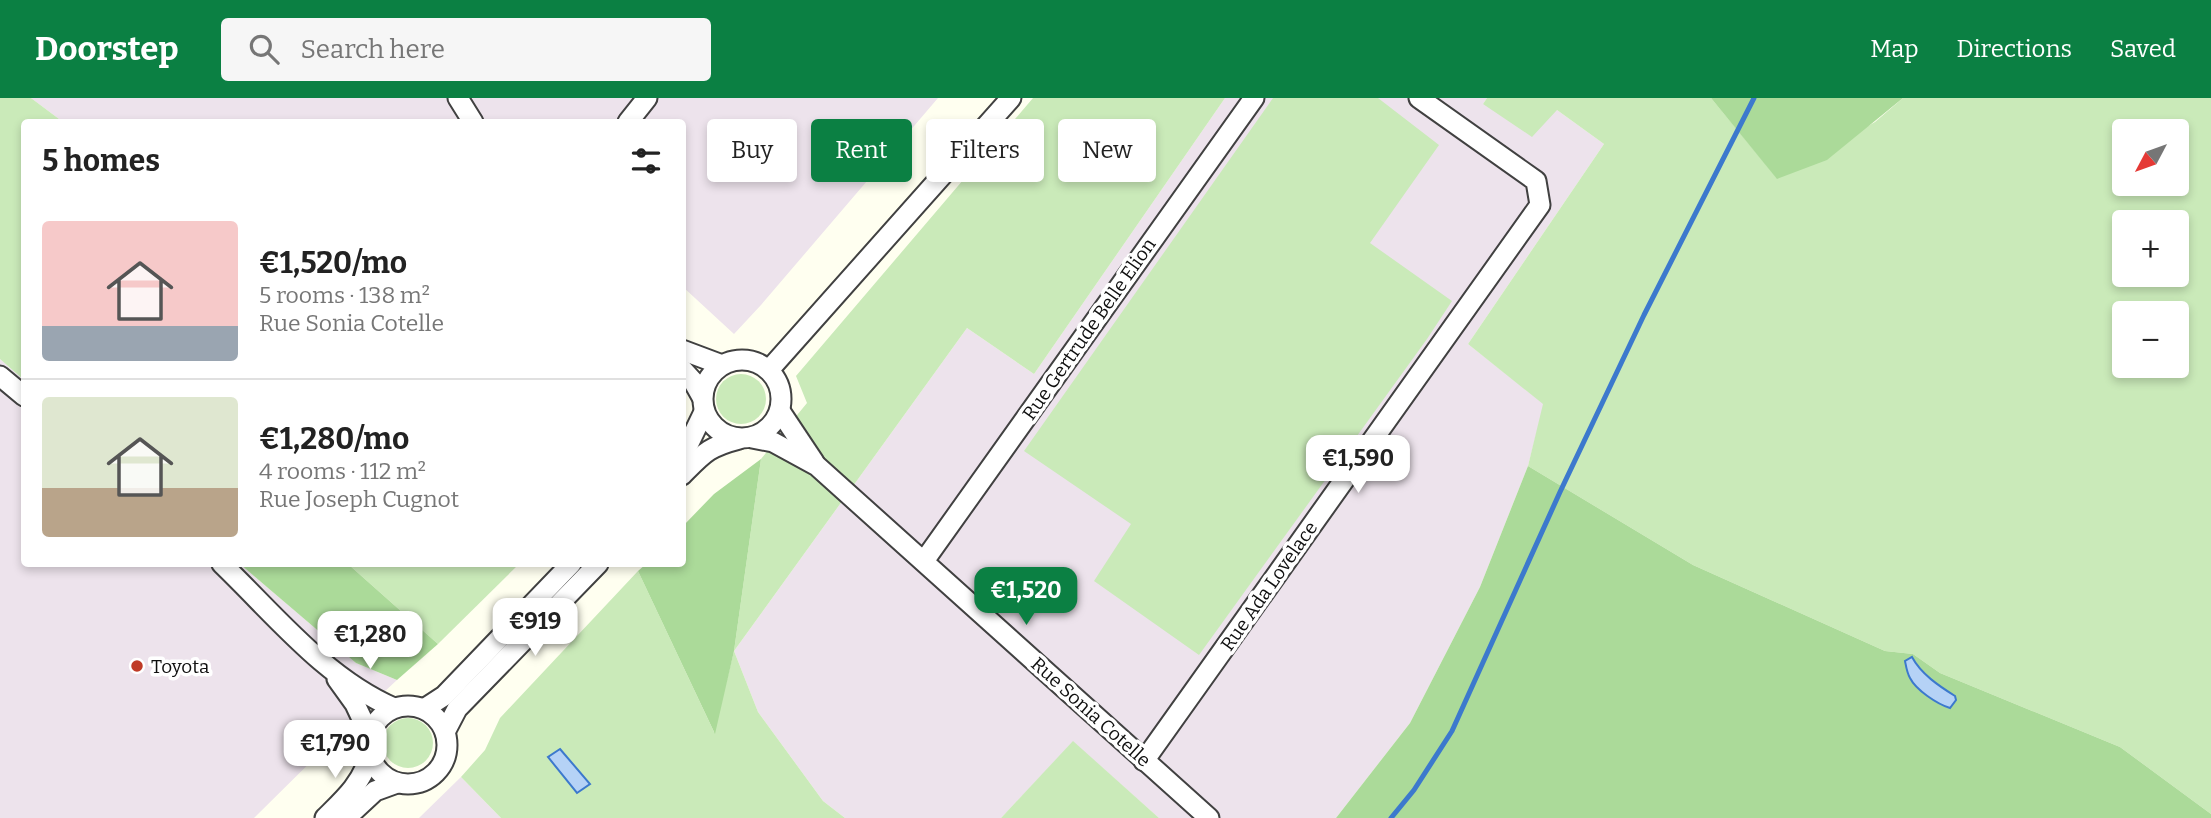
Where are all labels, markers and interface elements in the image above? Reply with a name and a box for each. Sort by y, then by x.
search box [221,18,711,81]
text: Doorstep [35,29,179,69]
icon: search [245,30,283,68]
text: Search here [301,34,445,65]
text: Map [1870,35,1919,63]
text: Directions [1957,35,2072,63]
text: Saved [2110,35,2176,63]
chip: Buy [707,119,797,182]
chip: Rent [811,119,912,182]
chip: Filters [926,119,1044,182]
chip: New [1058,119,1156,182]
north arrow [2112,119,2189,196]
map controls [2112,119,2189,378]
icon: filters [627,142,665,180]
text: 5 homes [42,143,160,179]
button: + [2112,210,2189,287]
street label: Rue Gertrude Belle Elion [1017,234,1161,424]
text: €1,520/mo [259,245,407,281]
icon: home [98,249,182,333]
text: 5 rooms · 138 m² [259,281,430,309]
button: − [2112,301,2189,378]
text: Rue Sonia Cotelle [259,309,444,337]
text: €1,280/mo [259,421,409,457]
icon: home [98,425,182,509]
pin: €1,590 [1301,436,1415,495]
text: €1,590 [1322,444,1394,472]
text: 4 rooms · 112 m² [259,457,426,485]
text: Rue Joseph Cugnot [259,485,459,513]
street label: Rue Ada Lovelace [1216,517,1322,655]
pin: €1,520 [969,568,1083,627]
text: €1,520 [990,576,1062,604]
pin: €919 [494,598,576,658]
text: €919 [509,607,561,635]
pin: €1,280 [313,612,427,671]
text: €1,280 [333,620,407,648]
street label: Rue Sonia Cotelle [1027,652,1155,772]
place label: Toyota [151,655,210,678]
marker: Toyota [129,658,145,674]
pin: €1,790 [278,720,392,780]
text: €1,790 [300,729,370,757]

